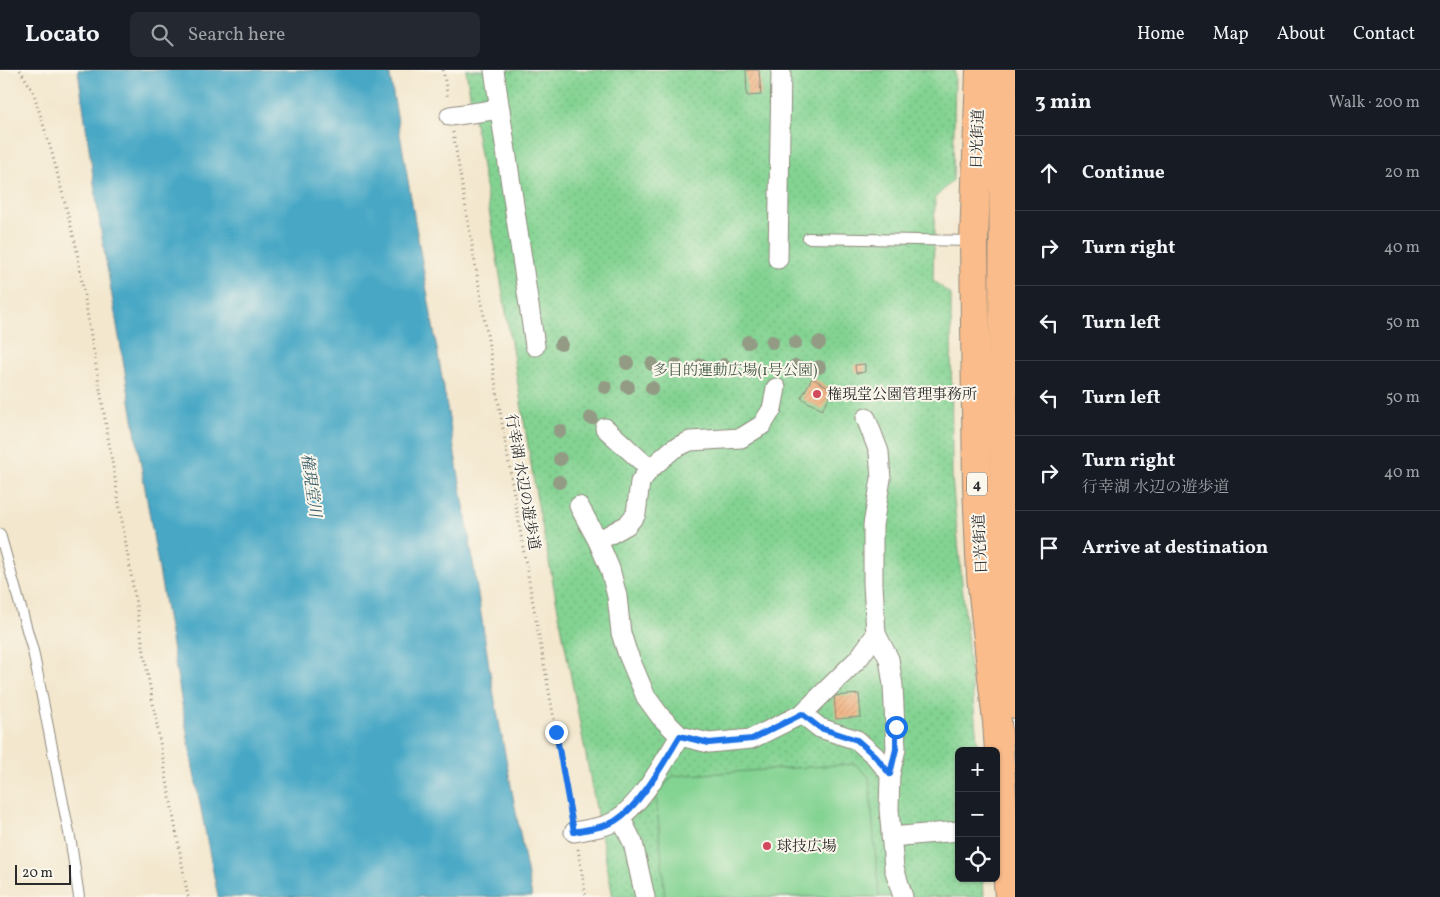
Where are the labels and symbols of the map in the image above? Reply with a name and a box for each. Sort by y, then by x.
street label: 日光街道 [967,109,990,169]
park label: 多目的運動広場(1号公園) [653,361,817,382]
place label: 権現堂公園管理事務所 [827,385,977,406]
marker: 権現堂公園管理事務所 [811,388,823,400]
street label: 行幸湖 水辺の遊歩道 [499,412,544,552]
water label: 権現堂川 [295,452,326,520]
road number: 4 [967,472,987,496]
street label: 日光街道 [969,513,994,574]
route start [885,716,908,739]
route end [545,721,568,744]
place label: 球技広場 [777,837,837,858]
marker: 球技広場 [761,840,773,852]
scale bar [15,862,71,885]

